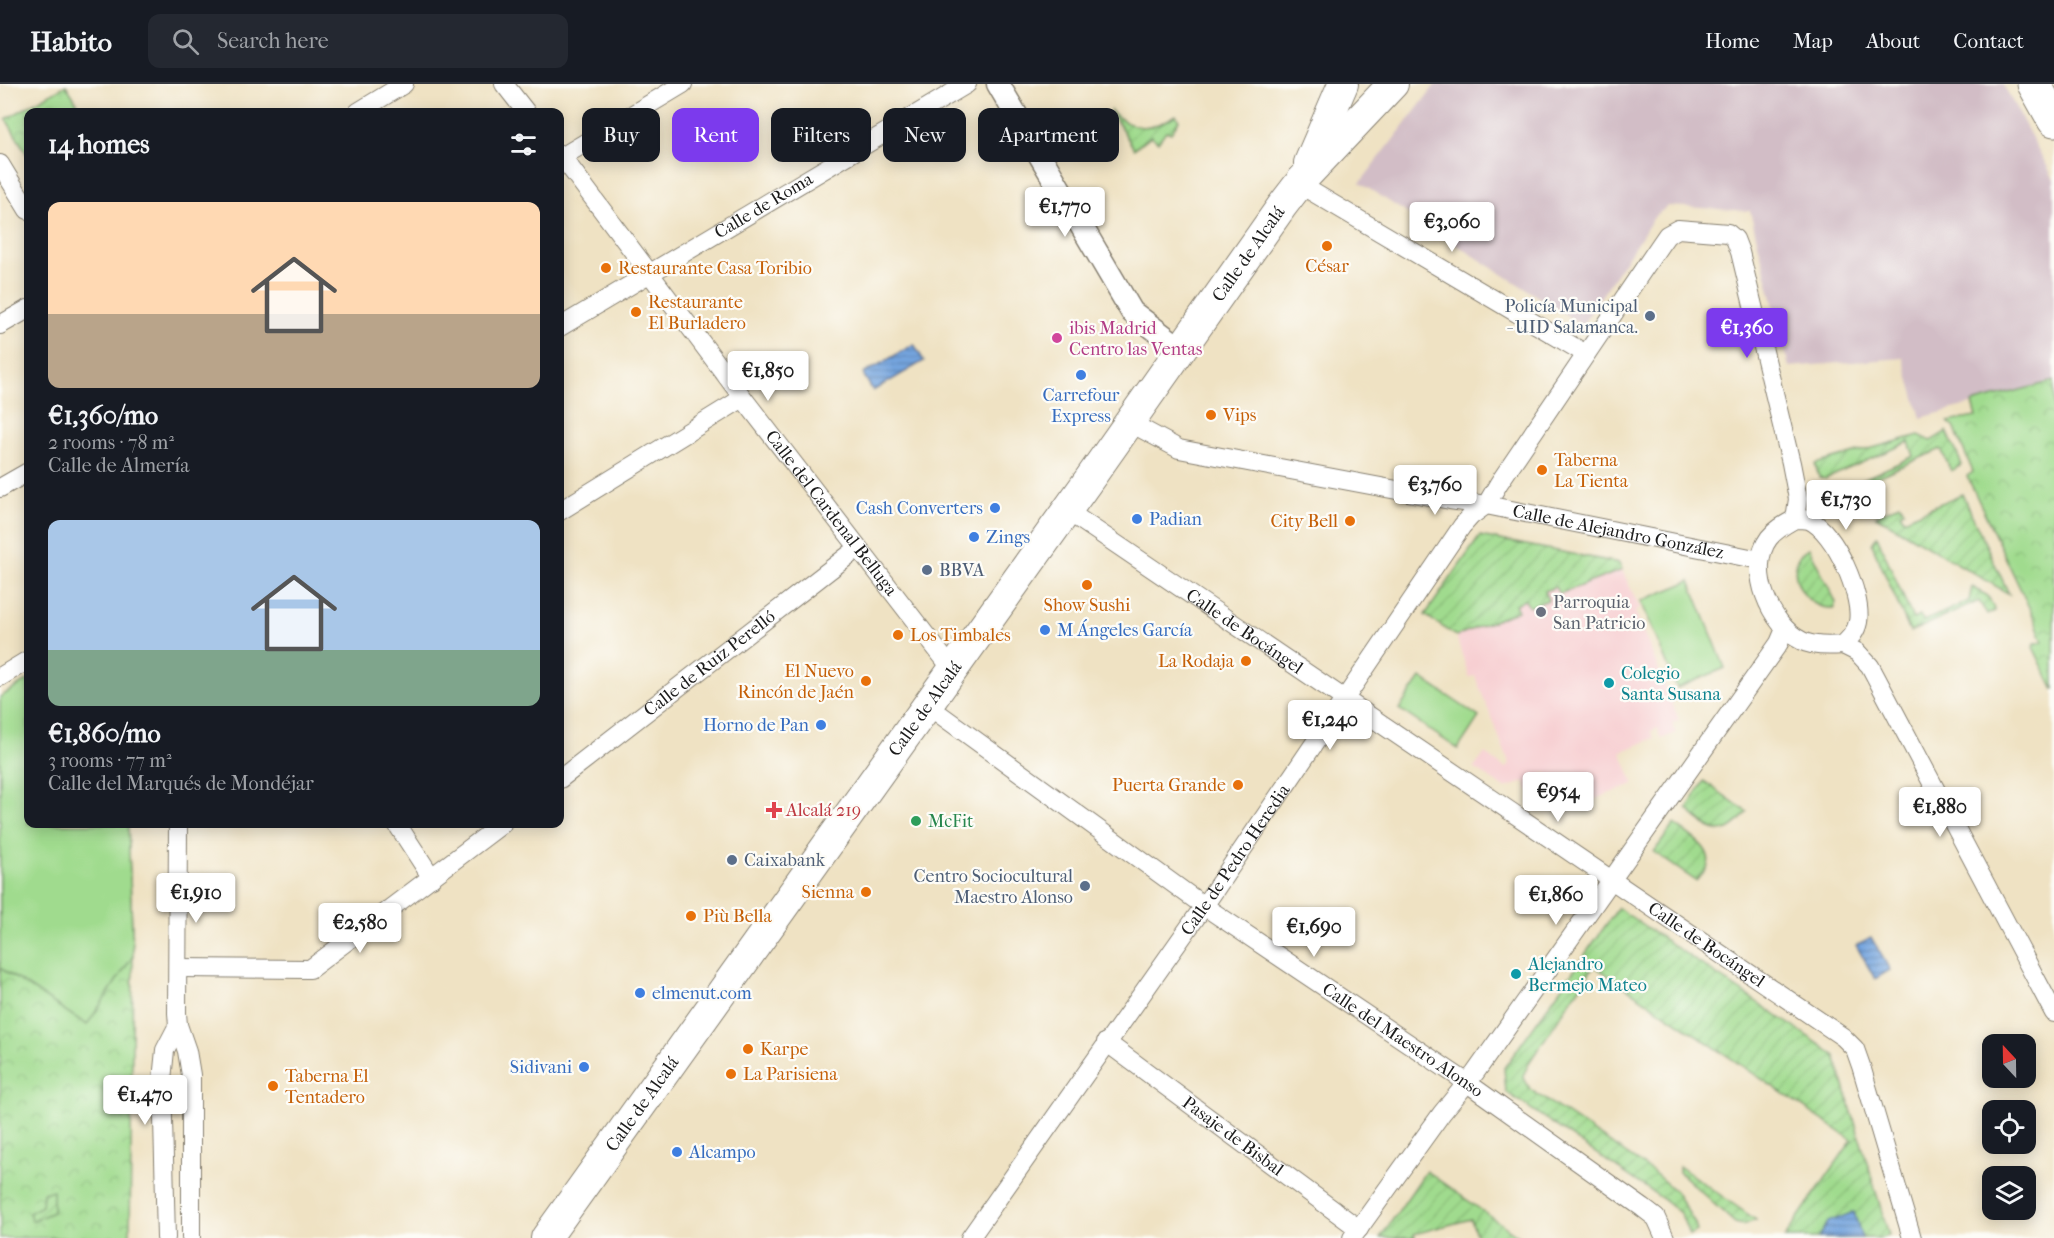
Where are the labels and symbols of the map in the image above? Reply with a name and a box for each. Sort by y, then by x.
street label: Calle de Roma [711,168,817,243]
pin: €1,770 [1016,187,1114,238]
street label: Calle de Alcalá [1207,202,1289,306]
pin: €3,060 [1403,202,1501,253]
marker: César [1320,239,1334,253]
place label: César [1305,256,1349,277]
place label: Restaurante Casa Toribio [618,258,812,279]
marker: Restaurante Casa Toribio [599,261,613,275]
place label: Restaurante El Burladero [648,292,746,334]
place label: Policía Municipal - UID Salamanca. [1505,296,1638,338]
marker: Restaurante El Burladero [629,305,643,319]
pin: €1,360 [1698,308,1796,359]
marker: Policía Municipal - UID Salamanca. [1643,309,1657,323]
place label: ibis Madrid Centro las Ventas [1069,318,1203,360]
marker: ibis Madrid Centro las Ventas [1050,331,1064,345]
pin: €1,850 [719,351,817,402]
marker: Carrefour Express [1074,368,1088,382]
place label: Carrefour Express [1043,385,1120,427]
place label: Vips [1222,405,1257,426]
marker: Vips [1204,408,1218,422]
street label: Calle del Cardenal Belluga [761,426,902,600]
place label: Taberna La Tienta [1554,450,1629,492]
marker: Taberna La Tienta [1535,463,1549,477]
pin: €3,760 [1386,465,1484,516]
pin: €1,730 [1797,480,1895,531]
place label: Cash Converters [856,498,983,519]
street label: Calle de Alejandro González [1511,500,1726,563]
marker: Cash Converters [988,501,1002,515]
place label: Padian [1149,509,1202,530]
place label: City Bell [1270,511,1338,532]
marker: Padian [1130,512,1144,526]
marker: City Bell [1343,514,1357,528]
place label: Zings [986,527,1031,548]
marker: Zings [967,530,981,544]
place label: BBVA [939,560,985,581]
marker: BBVA [920,563,934,577]
marker: Show Sushi [1080,578,1094,592]
street label: Calle de Bocángel [1182,584,1307,678]
place label: Parroquia San Patricio [1553,592,1645,634]
place label: Show Sushi [1044,595,1131,616]
marker: Parroquia San Patricio [1534,605,1548,619]
street label: Calle de Ruiz Perelló [640,606,779,721]
place label: M Ángeles García [1057,619,1193,641]
marker: M Ángeles García [1038,623,1052,637]
place label: Los Timbales [910,625,1011,646]
marker: Los Timbales [891,628,905,642]
place label: La Rodaja [1158,651,1235,672]
marker: La Rodaja [1239,654,1253,668]
street label: Calle de Alcalá [884,657,966,760]
place label: El Nuevo Rincón de Jaén [737,661,855,703]
place label: Colegio Santa Susana [1621,663,1721,705]
marker: El Nuevo Rincón de Jaén [859,674,873,688]
marker: Colegio Santa Susana [1602,676,1616,690]
pin: €1,240 [1281,700,1379,751]
place label: Horno de Pan [703,715,810,736]
marker: Horno de Pan [814,718,828,732]
pin: €954 [1522,772,1594,823]
place label: Puerta Grande [1112,775,1226,796]
marker: Puerta Grande [1231,778,1245,792]
street label: Calle de Pedro Heredia [1176,780,1294,939]
pin: €1,880 [1891,787,1989,838]
place label: Alcalá 219 [785,800,861,821]
marker: Alcalá 219 [767,803,781,817]
place label: McFit [928,811,974,832]
marker: McFit [909,814,923,828]
place label: Caixabank [744,850,826,871]
marker: Caixabank [725,853,739,867]
place label: Centro Sociocultural Maestro Alonso [913,866,1073,908]
pin: €1,910 [147,873,245,924]
pin: €1,860 [1507,875,1605,926]
marker: Centro Sociocultural Maestro Alonso [1078,879,1092,893]
place label: Sienna [801,882,855,903]
marker: Sienna [859,885,873,899]
street label: Calle de Bocángel [1644,897,1769,992]
pin: €2,580 [311,903,409,954]
place label: Più Bella [703,906,773,927]
pin: €1,690 [1265,907,1363,958]
marker: Più Bella [684,909,698,923]
place label: Alejandro Bermejo Mateo [1527,954,1647,996]
marker: Alejandro Bermejo Mateo [1509,967,1523,981]
street label: Calle del Maestro Alonso [1318,978,1488,1102]
place label: elmenut.com [652,983,752,1004]
marker: elmenut.com [633,986,647,1000]
north arrow [1982,1034,2036,1088]
place label: Karpe [760,1039,809,1060]
marker: Karpe [741,1042,755,1056]
street label: Calle de Alcalá [601,1052,684,1155]
place label: Sidivani [510,1057,573,1078]
marker: Sidivani [577,1060,591,1074]
place label: La Parisiena [743,1064,838,1085]
place label: Taberna El Tentadero [285,1066,369,1108]
marker: La Parisiena [724,1067,738,1081]
pin: €1,470 [96,1075,194,1126]
marker: Taberna El Tentadero [266,1079,280,1093]
street label: Pasaje de Bisbal [1178,1092,1288,1180]
place label: Alcampo [688,1142,756,1163]
marker: Alcampo [670,1145,684,1159]

